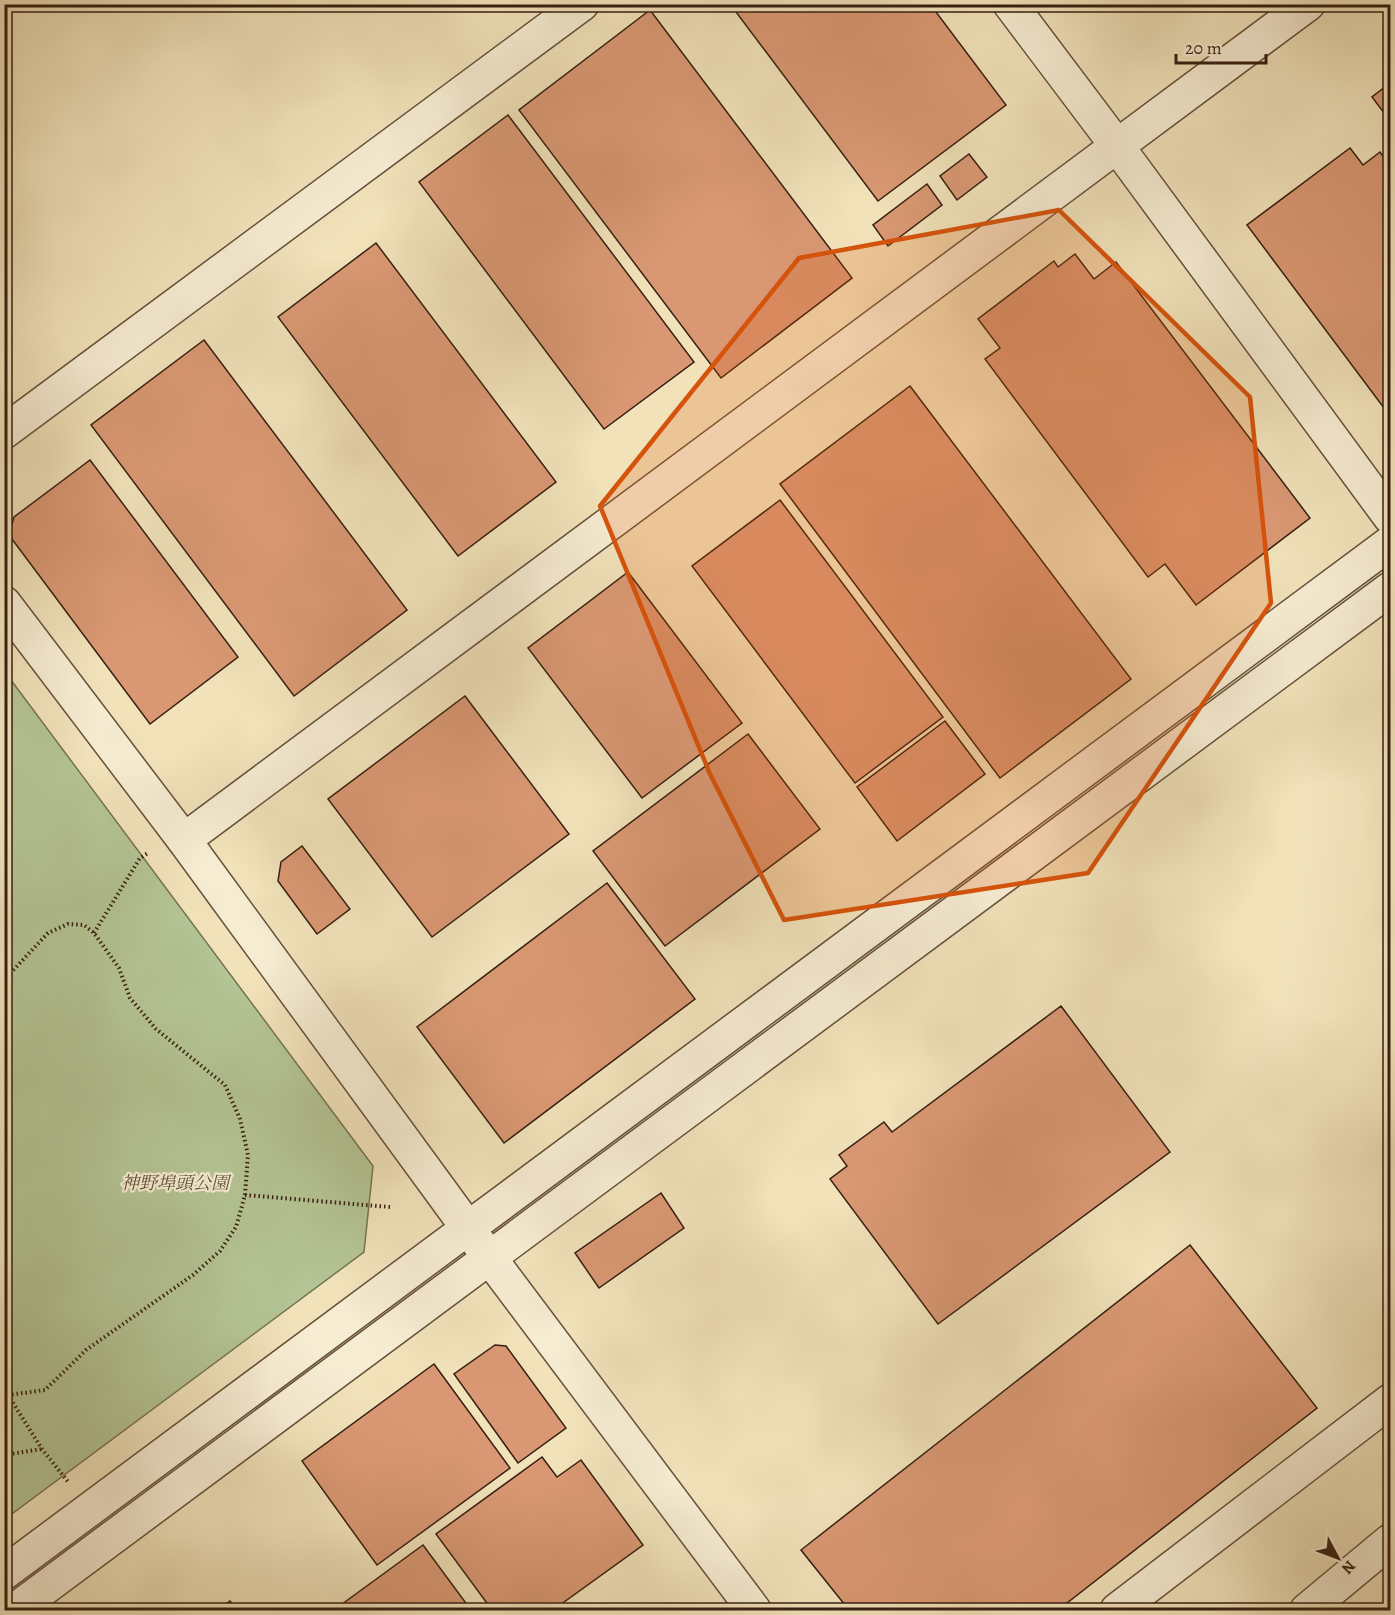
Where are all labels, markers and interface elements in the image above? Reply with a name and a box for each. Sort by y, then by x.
scale bar [1176,27,1266,65]
text: 20 m [1185,36,1222,60]
park label: 神野埠頭公園 [121,1171,232,1195]
north arrow [1308,1528,1368,1588]
text: N [1336,1556,1361,1579]

